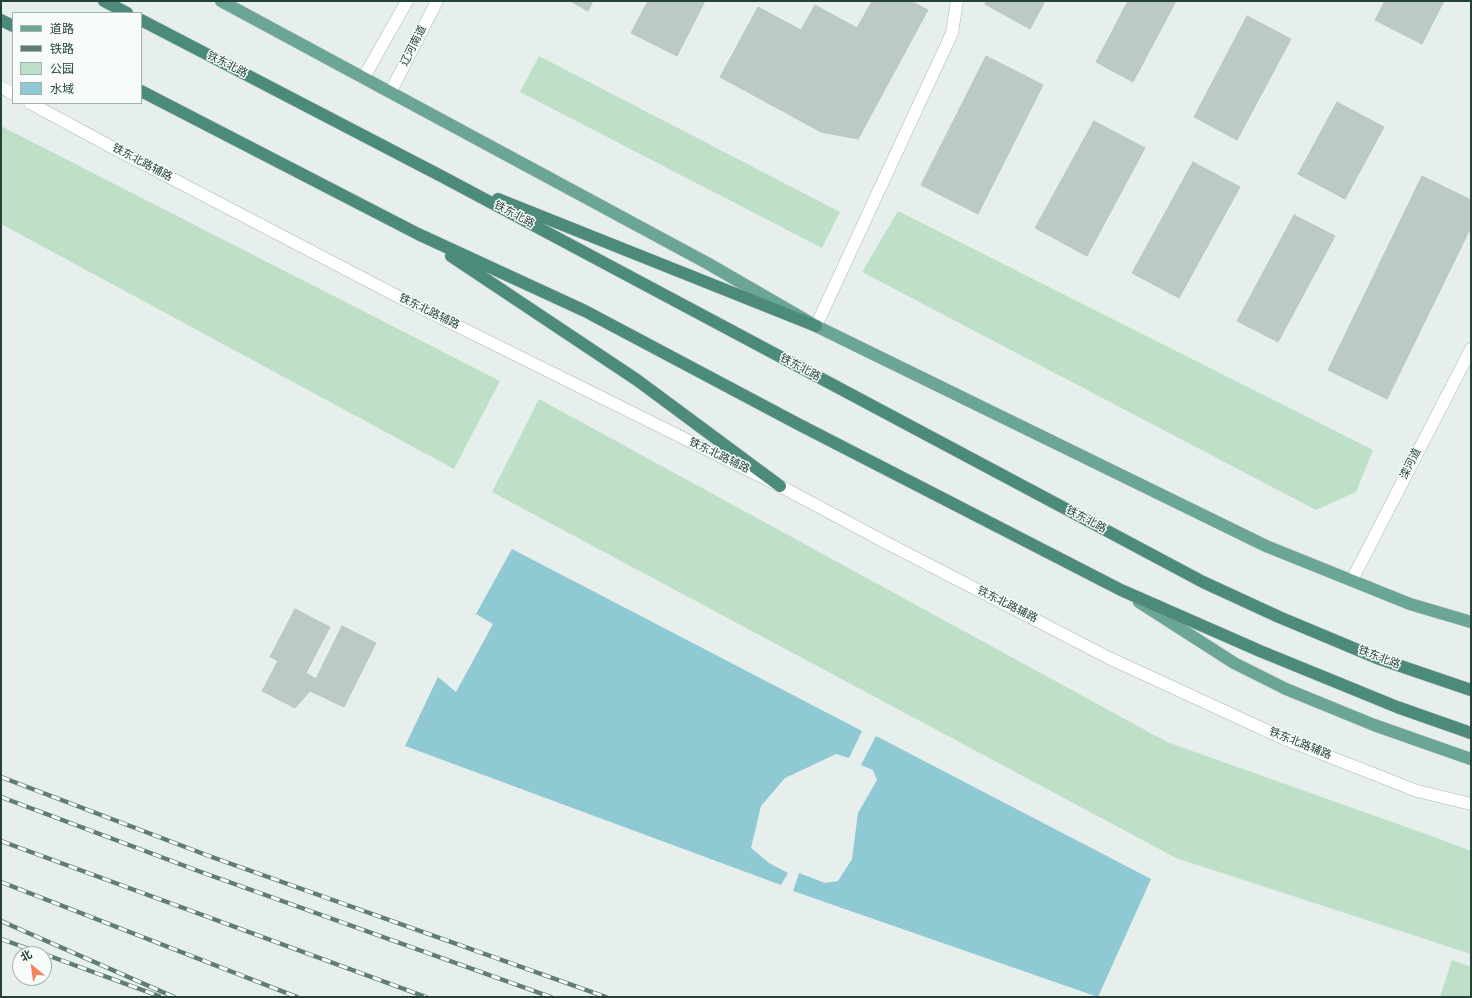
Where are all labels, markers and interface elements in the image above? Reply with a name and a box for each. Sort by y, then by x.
legend [12,12,142,104]
text: 道路 [50,21,74,37]
street label: 辽河南道 [398,23,430,69]
text: 铁路 [50,41,74,57]
street label: 铁东北路 [204,49,250,81]
text: 公园 [50,61,74,77]
text: 水域 [50,81,74,97]
street label: 铁东北路辅路 [110,142,174,184]
street label: 铁东北路 [491,199,537,231]
street label: 铁东北路辅路 [396,292,462,332]
street label: 铁东北路 [777,352,823,384]
street label: 铁东北路辅路 [686,436,752,476]
street label: 滦河道 [1398,446,1424,482]
street label: 铁东北路 [1063,504,1109,536]
street label: 铁东北路辅路 [975,584,1039,626]
street label: 铁东北路 [1356,644,1402,672]
street label: 铁东北路辅路 [1267,726,1333,762]
north arrow [12,946,52,986]
text: 北 [18,947,35,965]

